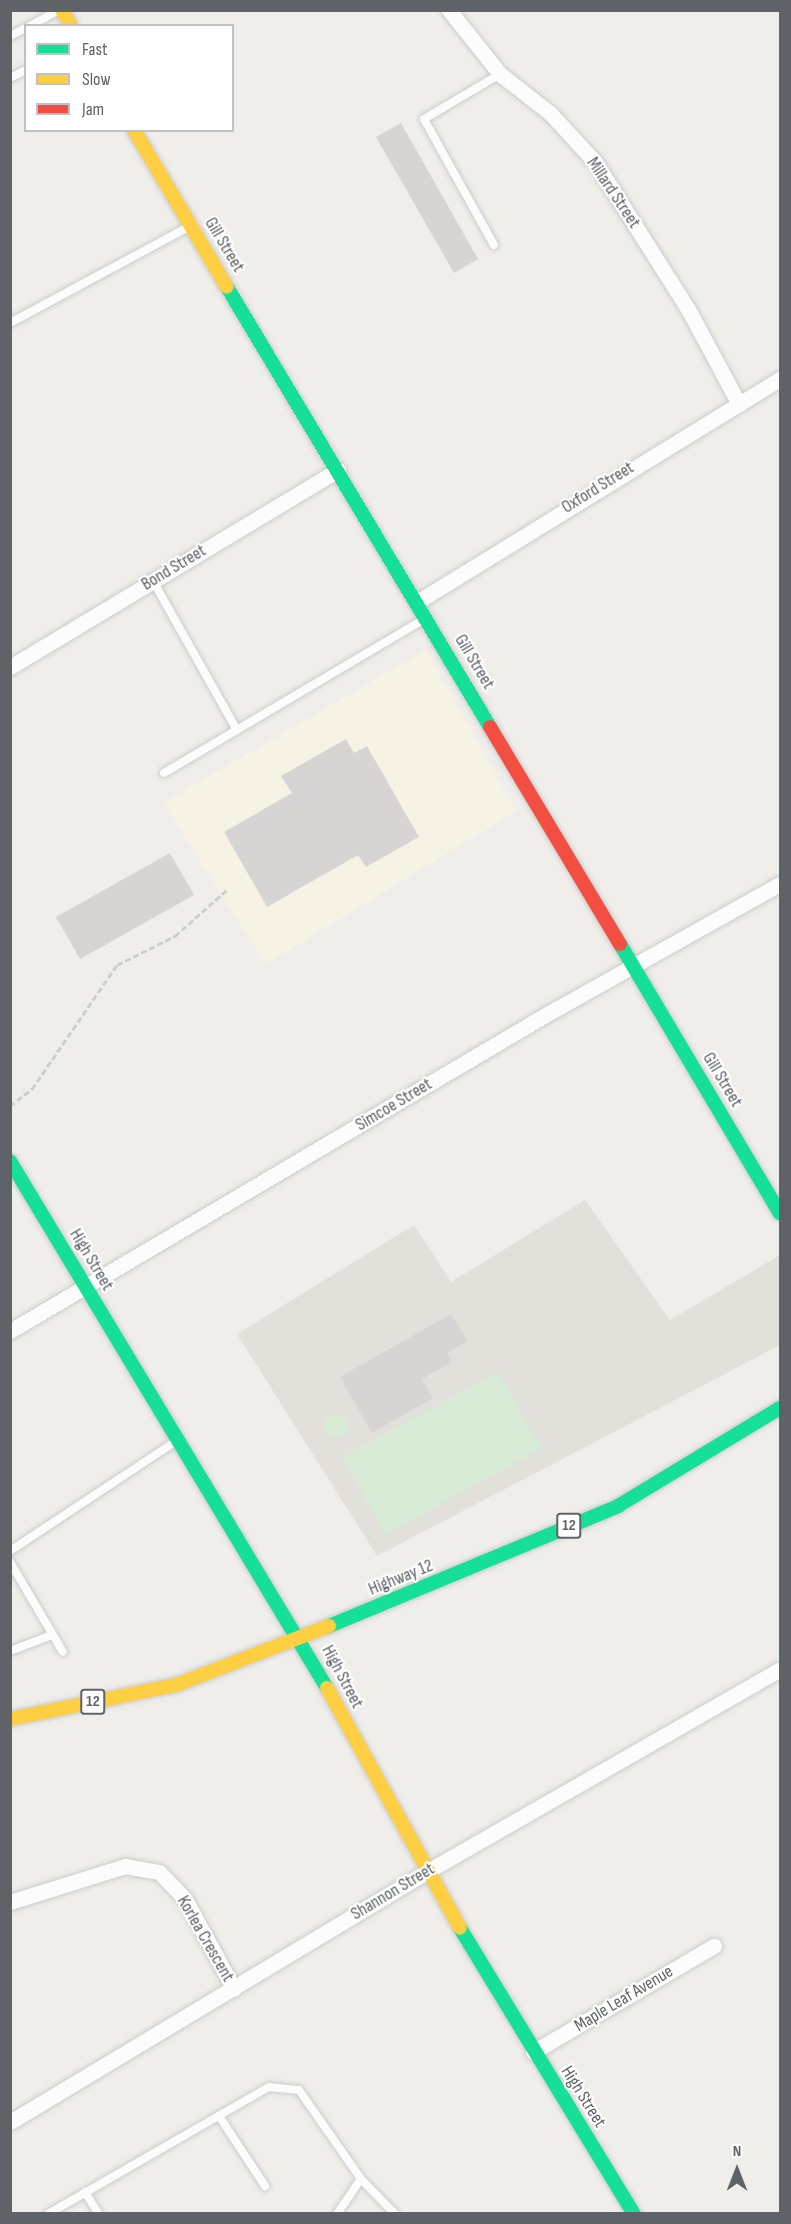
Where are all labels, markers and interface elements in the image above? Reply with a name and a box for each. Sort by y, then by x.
legend [24,24,234,132]
text: Fast [82,39,107,60]
text: Slow [82,69,111,90]
text: Jam [82,99,104,120]
street label: Millard Street [581,153,645,233]
street label: Gill Street [199,214,249,276]
street label: Oxford Street [558,457,638,519]
street label: Bond Street [138,540,210,596]
street label: Gill Street [449,631,499,693]
street label: Gill Street [697,1049,747,1111]
street label: Simcoe Street [352,1074,436,1136]
street label: High Street [64,1225,118,1295]
road number: 12 [556,1513,582,1539]
street label: Highway 12 [366,1555,436,1601]
street label: High Street [316,1642,368,1712]
road number: 12 [80,1689,106,1715]
street label: Shannon Street [347,1859,439,1925]
street label: Korlea Crescent [172,1892,238,1986]
street label: Maple Leaf Avenue [571,1961,677,2037]
street label: High Street [556,2062,610,2132]
north arrow [707,2140,767,2200]
text: N [733,2142,741,2161]

